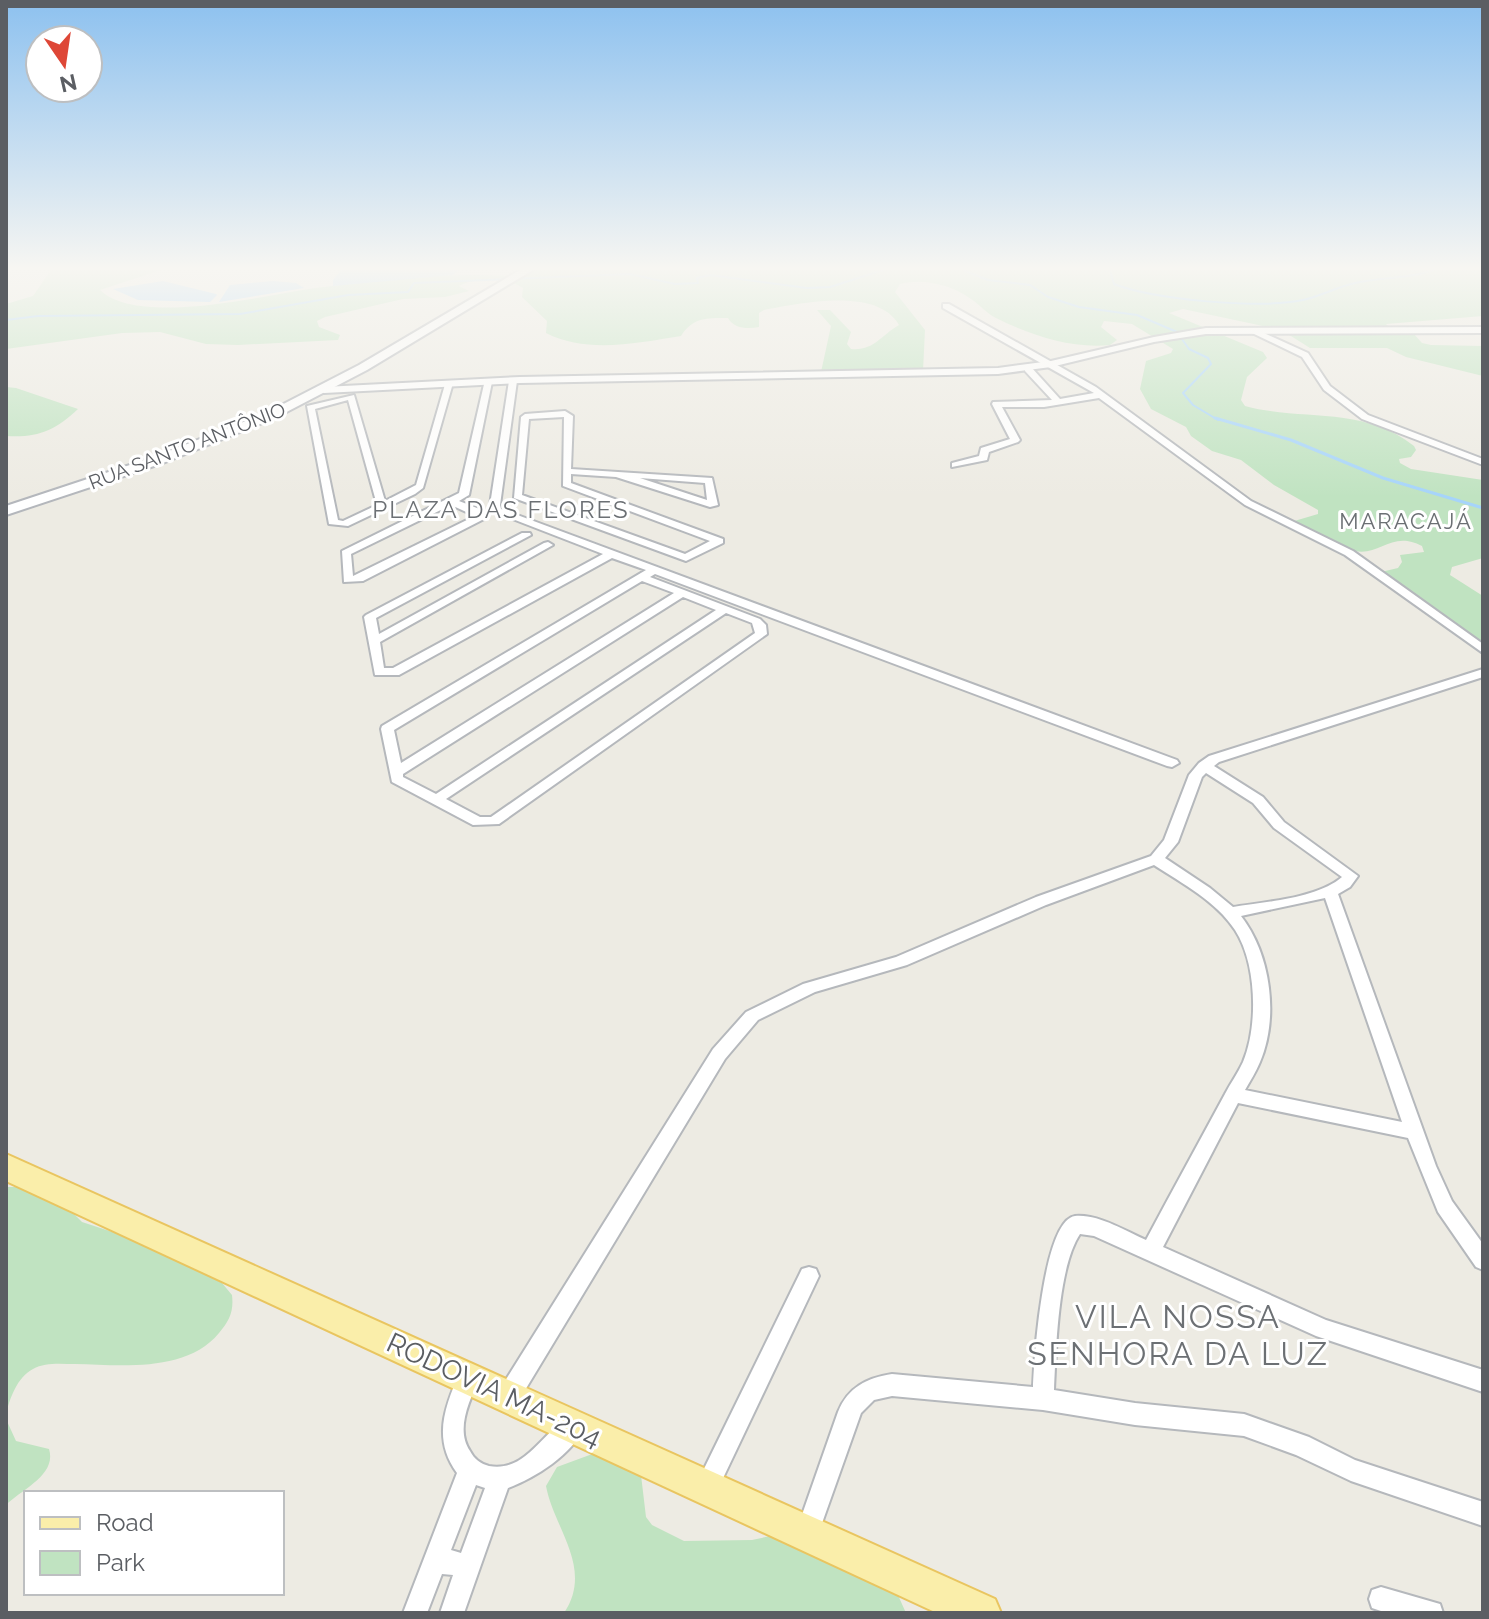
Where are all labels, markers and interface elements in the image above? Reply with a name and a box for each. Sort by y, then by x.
north arrow [24,24,104,104]
text: N [57,69,80,98]
street label: RUA SANTO ANTÔNIO [85,397,289,495]
district label: PLAZA DAS FLORES [372,495,630,524]
district label: MARACAJÁ [1339,508,1473,534]
district label: VILA NOSSA SENHORA DA LUZ [1027,1298,1329,1372]
street label: RODOVIA MA-204 [382,1326,606,1454]
legend [24,1491,284,1595]
text: Road [96,1508,154,1537]
text: Park [96,1548,145,1577]

